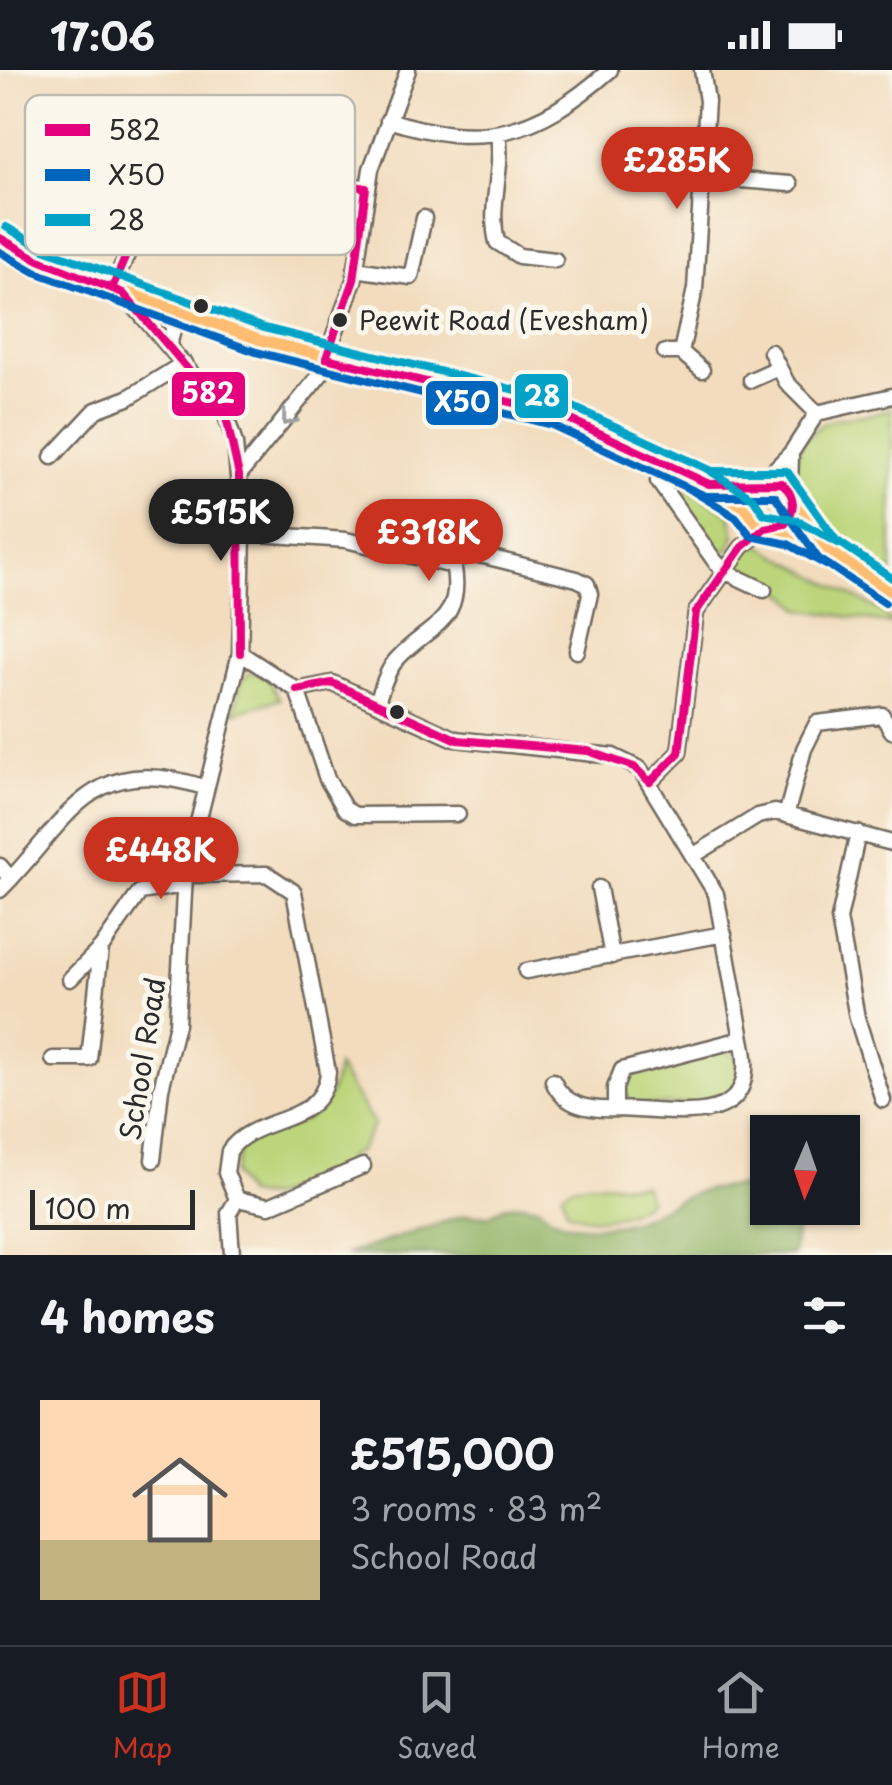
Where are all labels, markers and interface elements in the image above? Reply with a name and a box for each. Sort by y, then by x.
text: 17:06 [50,7,155,64]
legend [25,95,355,255]
text: 582 [108,107,161,150]
pin: £285K [607,127,747,212]
text: £285K [623,135,731,183]
text: X50 [108,152,165,195]
text: 28 [108,197,145,240]
unlabelled marker [191,296,211,316]
place label: Peewit Road (Evesham) [359,300,649,339]
marker: Peewit Road (Evesham) [330,310,350,330]
line badge: 582 [170,370,247,418]
text: 582 [181,370,235,413]
line badge: 28 [513,372,570,420]
text: 28 [523,373,561,416]
line badge: X50 [424,379,500,427]
text: X50 [433,379,490,422]
one-way arrow [282,407,300,425]
pin: £515K [151,479,291,564]
text: £515K [171,487,271,535]
pin: £318K [359,499,499,584]
text: £318K [377,507,481,555]
unlabelled marker [387,702,407,722]
pin: £448K [91,817,231,902]
text: £448K [106,825,216,873]
street label: School Road [107,974,176,1143]
north arrow [750,1115,860,1225]
map controls [750,1115,860,1225]
scale bar [30,1185,195,1230]
text: 100 m [45,1186,131,1229]
text: 4 homes [40,1284,215,1347]
icon: filters [797,1288,852,1343]
text: £515,000 [350,1421,555,1484]
icon: home [120,1440,240,1560]
text: 3 rooms · 83 m² [350,1484,603,1532]
text: School Road [350,1532,538,1580]
tab: Map [112,1665,172,1768]
tab: Saved [397,1665,477,1768]
tab: Home [702,1665,780,1768]

